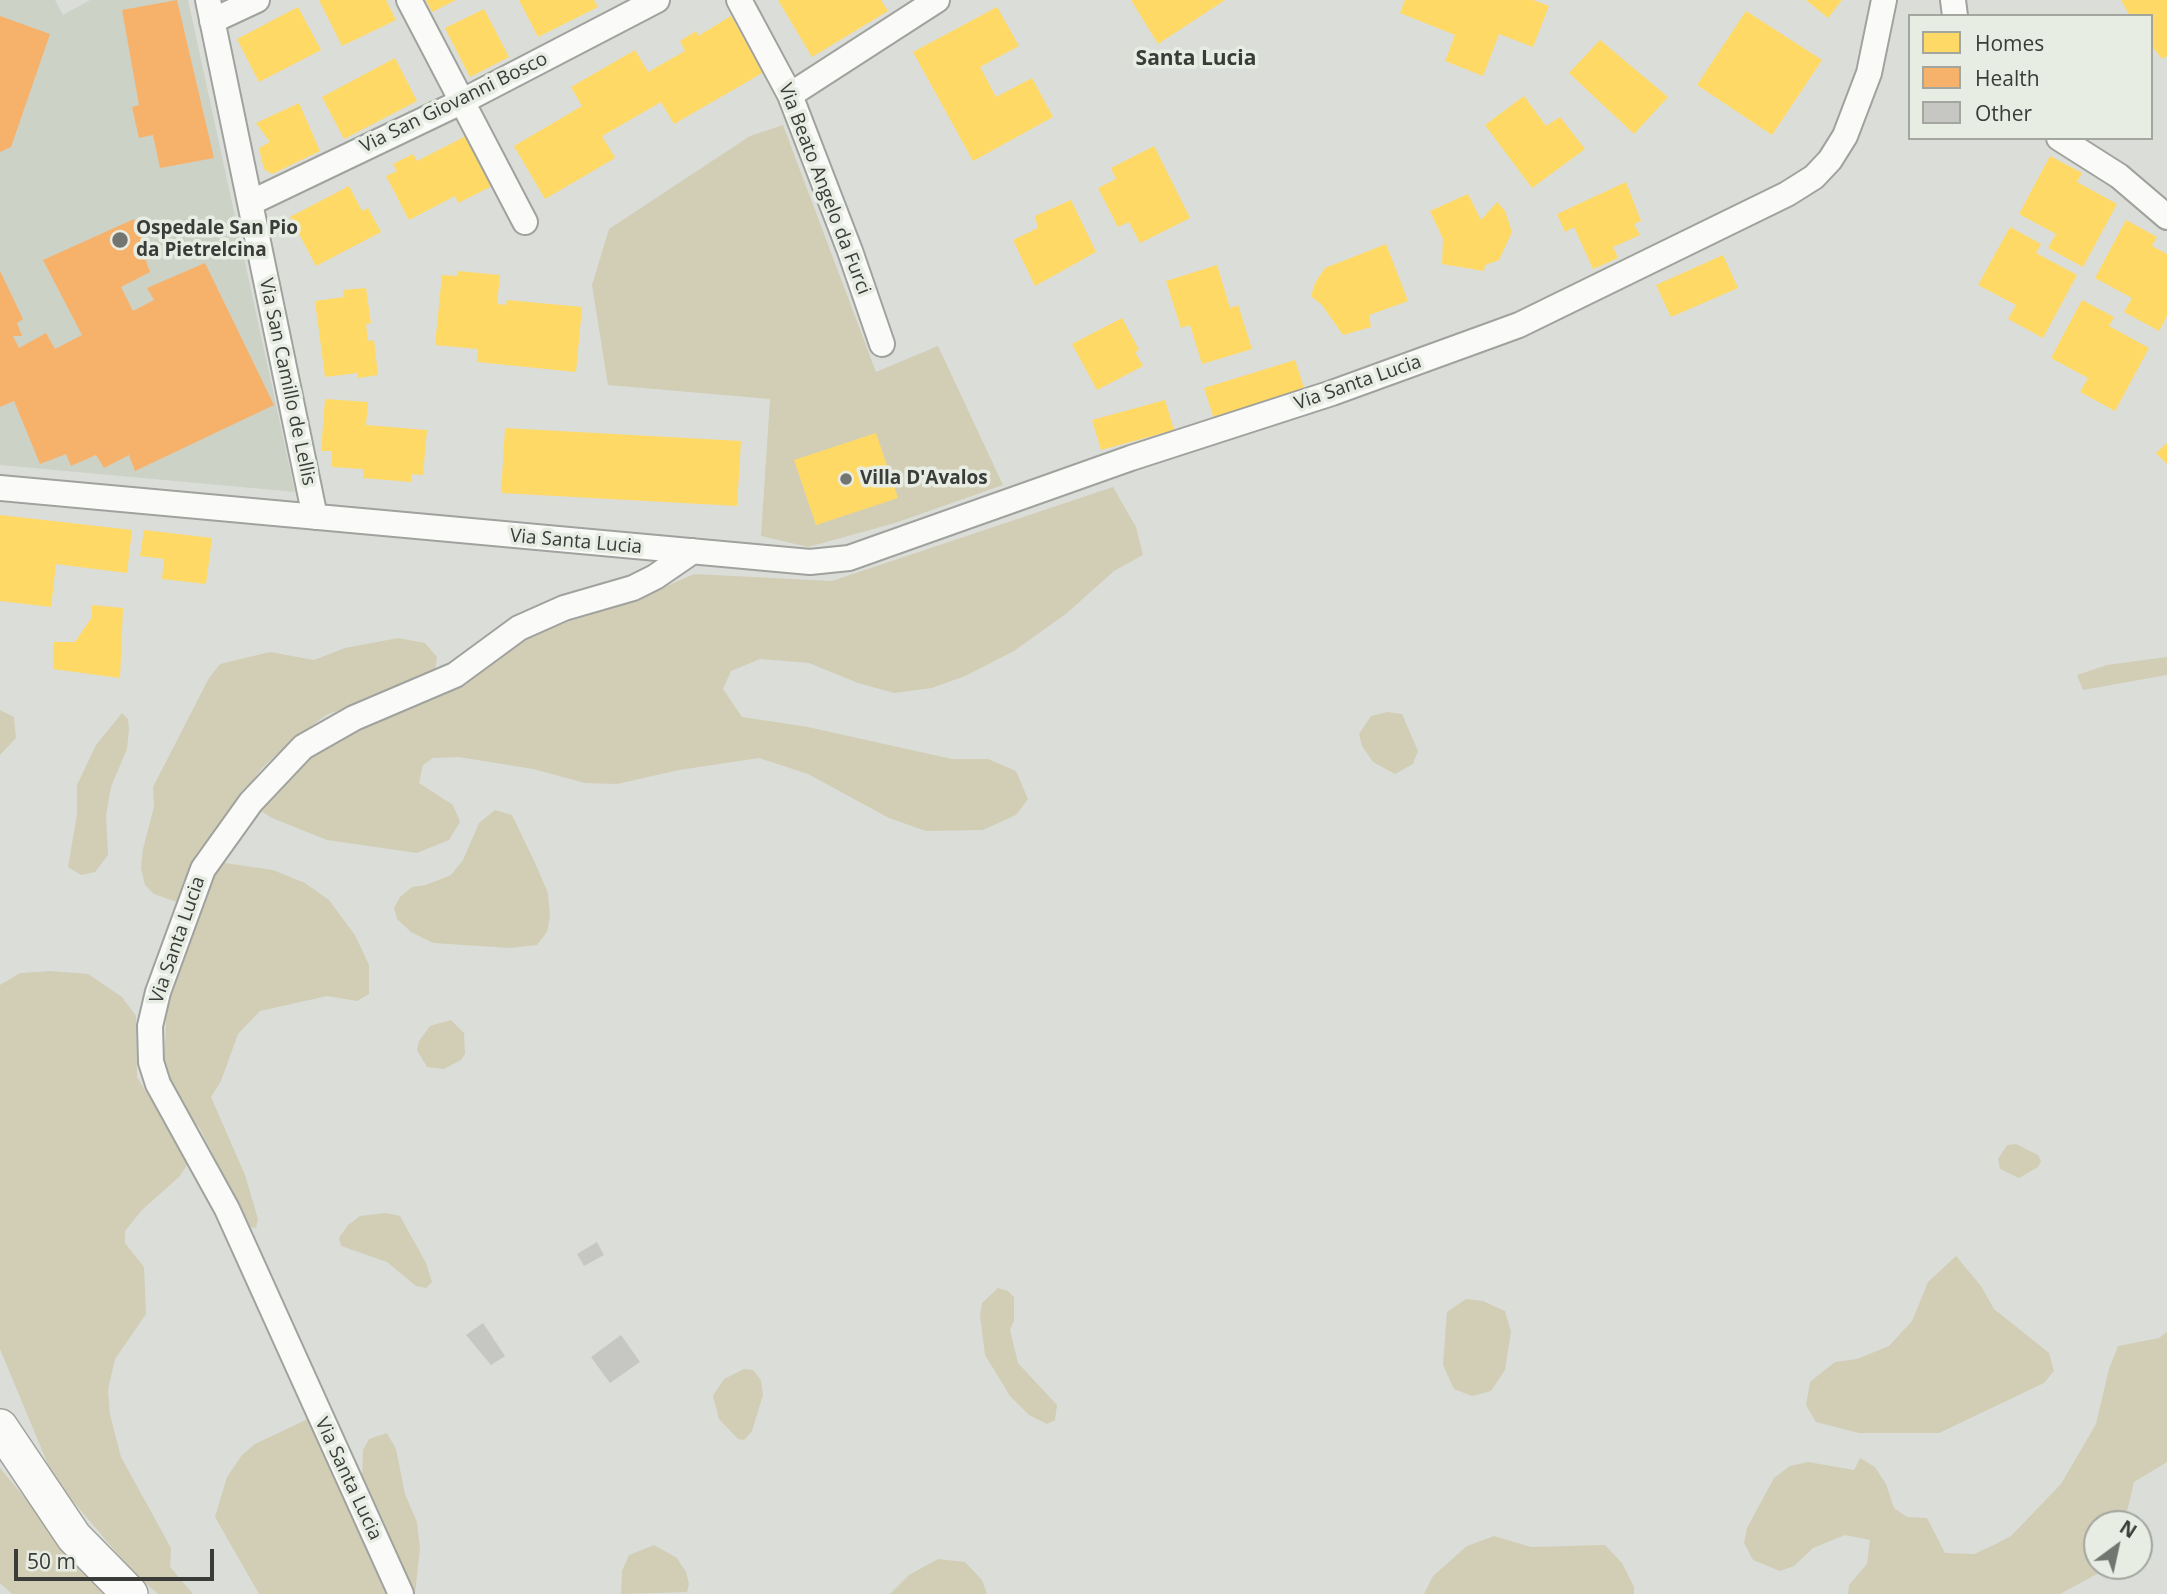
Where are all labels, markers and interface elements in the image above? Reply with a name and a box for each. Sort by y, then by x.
legend [1908,14,2153,140]
text: Homes [1975,29,2044,57]
district label: Santa Lucia [1136,46,1256,72]
street label: Via San Giovanni Bosco [357,48,551,158]
text: Health [1975,64,2040,92]
street label: Via Beato Angelo da Furci [773,80,875,298]
text: Other [1975,99,2032,127]
place label: Ospedale San Pio da Pietrelcina [136,218,298,262]
marker: Ospedale San Pio da Pietrelcina [110,230,130,250]
street label: Via San Camillo de Lellis [254,276,320,488]
street label: Via Santa Lucia [1292,351,1424,415]
place label: Villa D'Avalos [860,468,988,490]
marker: Villa D'Avalos [838,471,854,487]
street label: Via Santa Lucia [509,525,643,559]
street label: Via Santa Lucia [146,874,210,1006]
street label: Via Santa Lucia [310,1414,386,1544]
north arrow [2083,1510,2153,1580]
text: N [2115,1514,2142,1544]
scale bar [18,1534,217,1578]
text: 50 m [27,1547,76,1575]

